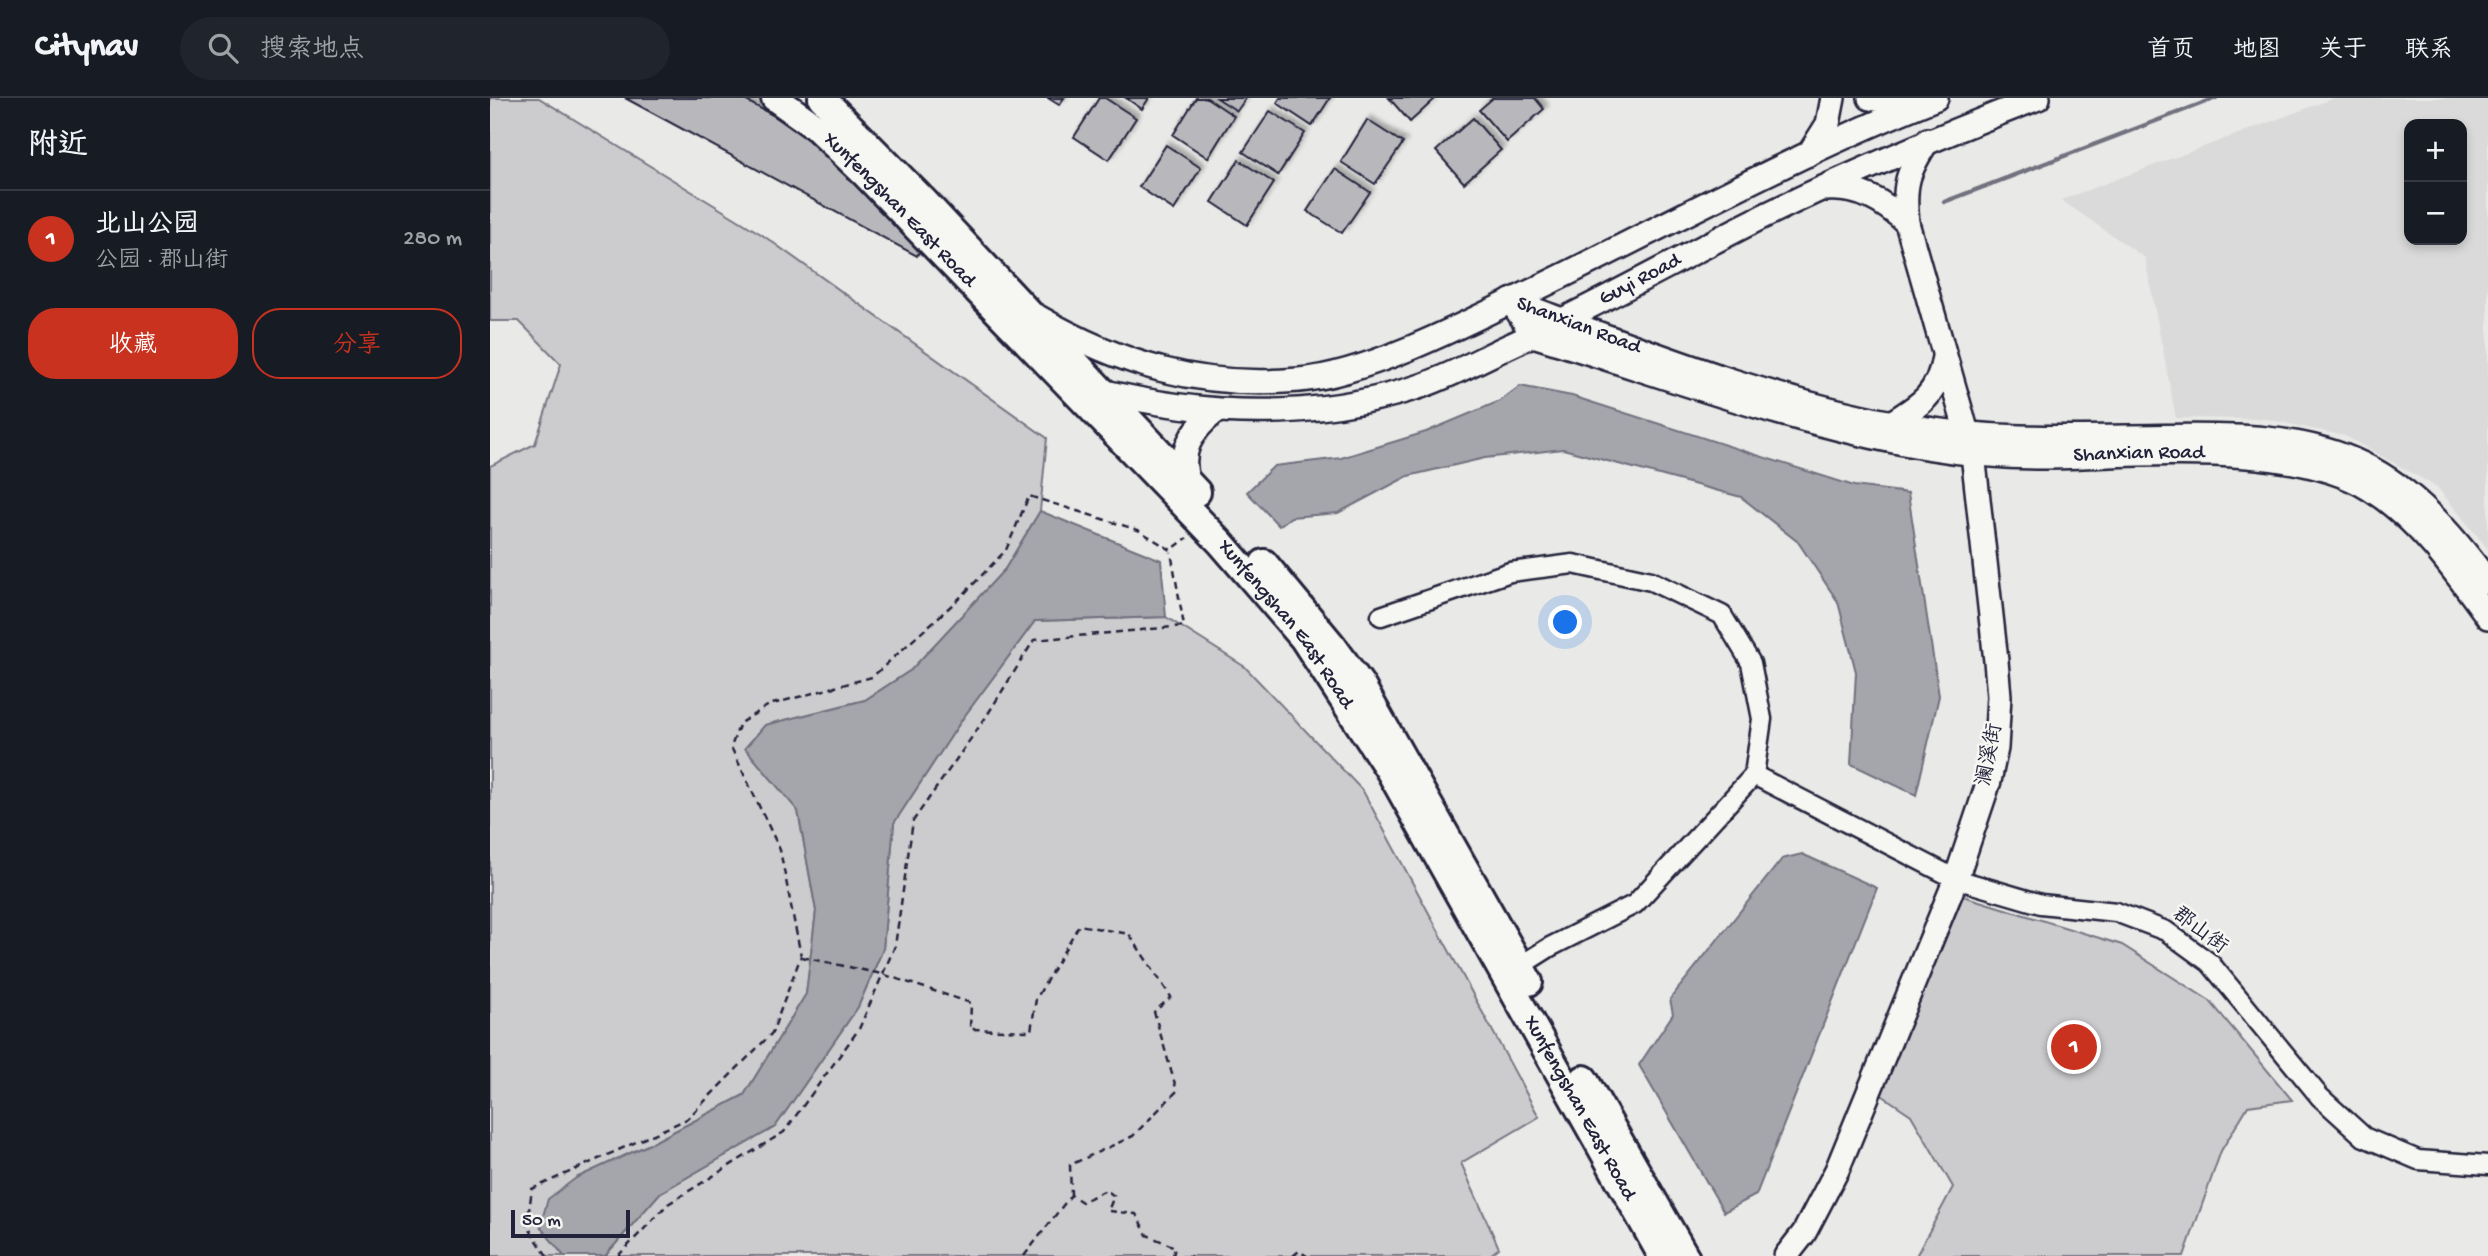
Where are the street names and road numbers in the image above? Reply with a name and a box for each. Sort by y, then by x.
street label: Xunfengshan East Road [817,127,982,295]
street label: Guyi Road [1595,248,1687,312]
street label: Shanxian Road [1513,292,1646,361]
street label: Shanxian Road [2073,441,2206,469]
street label: Xunfengshan East Road [1211,534,1359,715]
street label: 澜溪街 [1972,722,2009,788]
street label: 郡山街 [2166,902,2232,961]
street label: Xunfengshan East Road [1517,1011,1642,1207]

